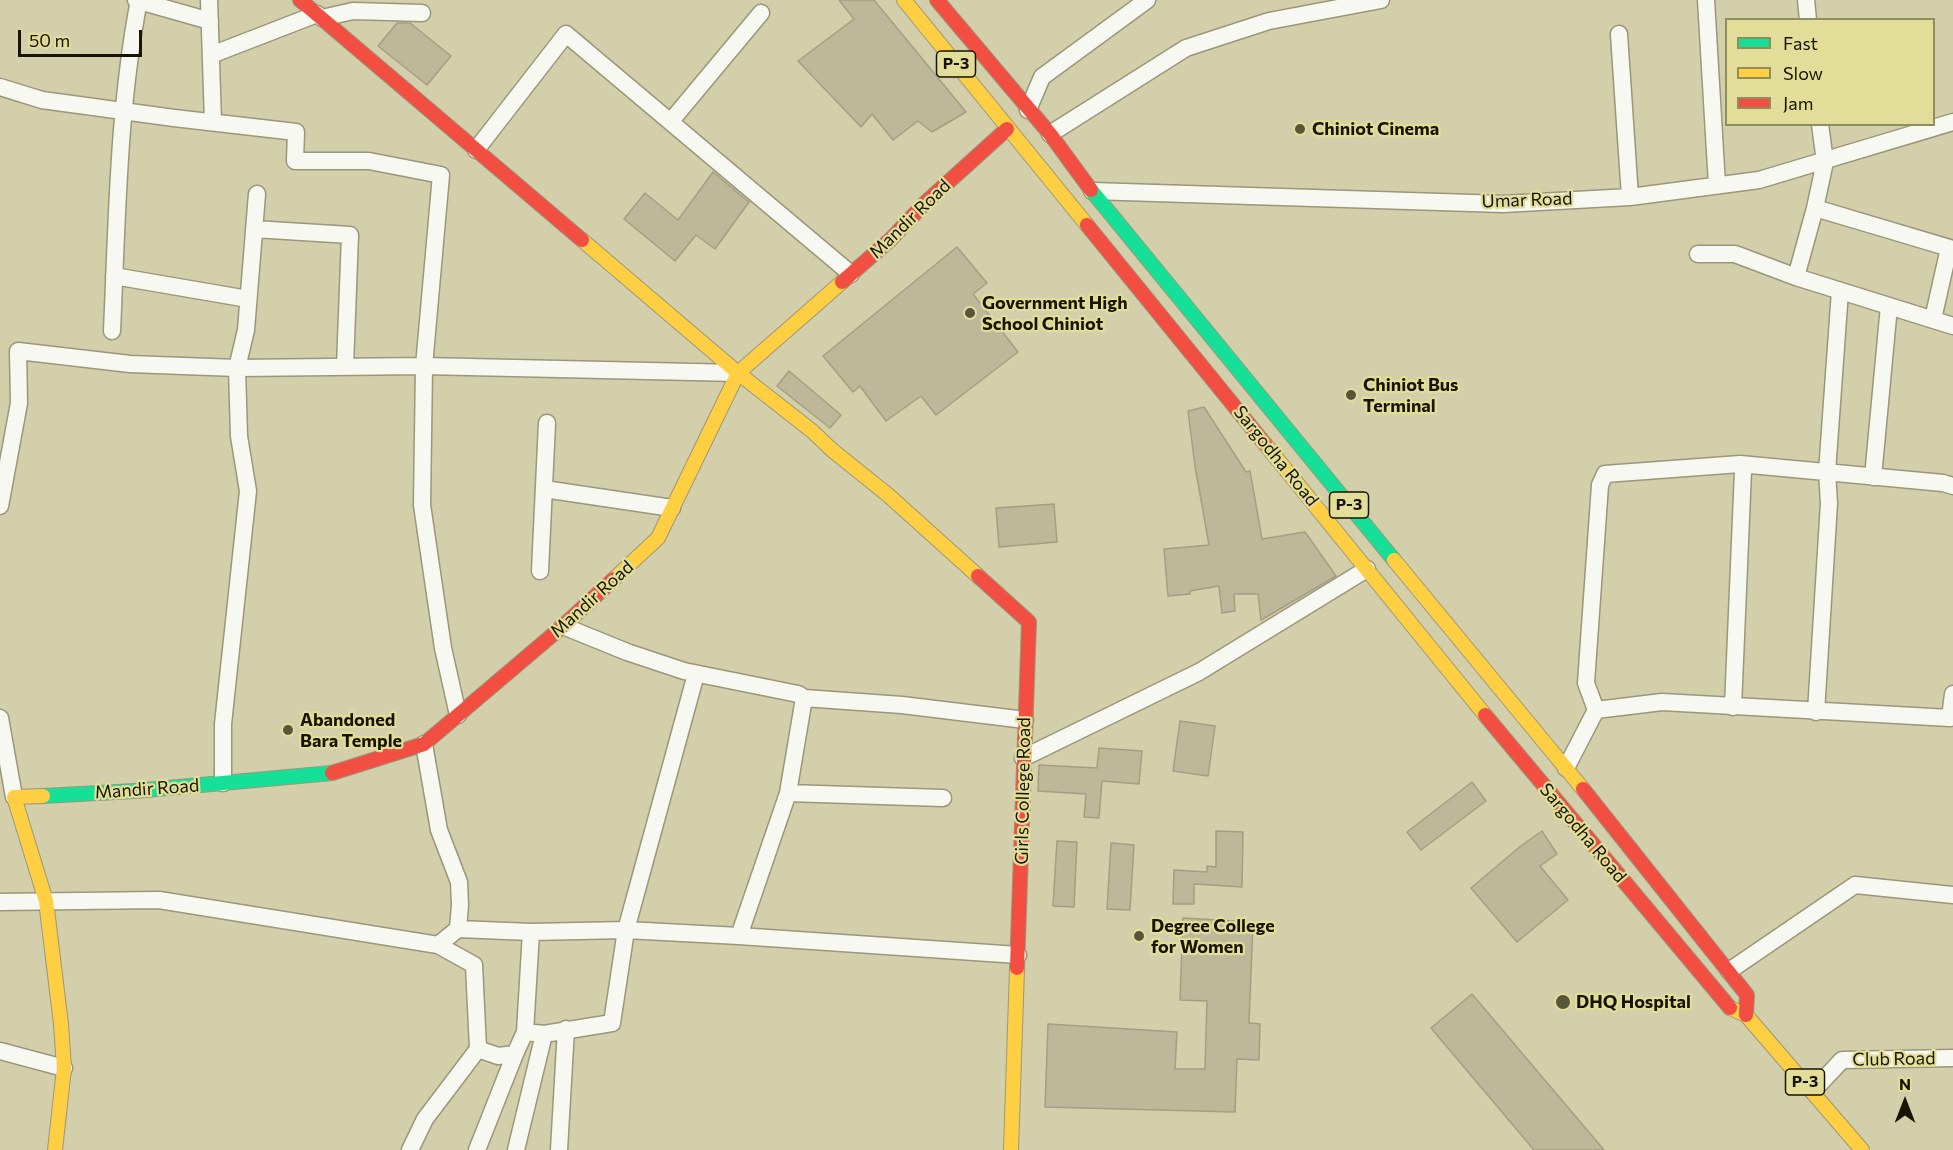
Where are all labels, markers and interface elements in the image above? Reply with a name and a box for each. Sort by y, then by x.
scale bar [21,18,146,56]
legend [1725,18,1935,126]
text: 50 m [29,29,70,51]
text: Fast [1783,32,1818,54]
road number: P-3 [936,51,976,77]
text: Slow [1783,62,1823,84]
text: Jam [1783,92,1813,114]
place label: Chiniot Cinema [1312,118,1439,140]
marker: Chiniot Cinema [1293,122,1307,136]
street label: Mandir Road [865,175,955,263]
street label: Umar Road [1481,188,1573,212]
place label: Government High School Chiniot [982,292,1128,334]
marker: Government High School Chiniot [963,306,977,320]
place label: Chiniot Bus Terminal [1363,374,1458,416]
marker: Chiniot Bus Terminal [1344,388,1358,402]
street label: Sargodha Road [1229,401,1323,511]
road number: P-3 [1330,492,1368,518]
street label: Mandir Road [546,556,638,642]
place label: Abandoned Bara Temple [300,709,402,752]
street label: Girls College Road [1011,717,1035,865]
marker: Abandoned Bara Temple [281,723,295,737]
street label: Mandir Road [94,775,200,803]
street label: Sargodha Road [1535,779,1631,887]
place label: Degree College for Women [1151,915,1275,958]
marker: Degree College for Women [1132,929,1146,943]
place label: DHQ Hospital [1576,991,1691,1013]
marker: DHQ Hospital [1554,993,1572,1011]
street label: Club Road [1852,1047,1936,1071]
road number: P-3 [1786,1069,1824,1095]
north arrow [1875,1072,1935,1132]
text: N [1899,1074,1911,1093]

